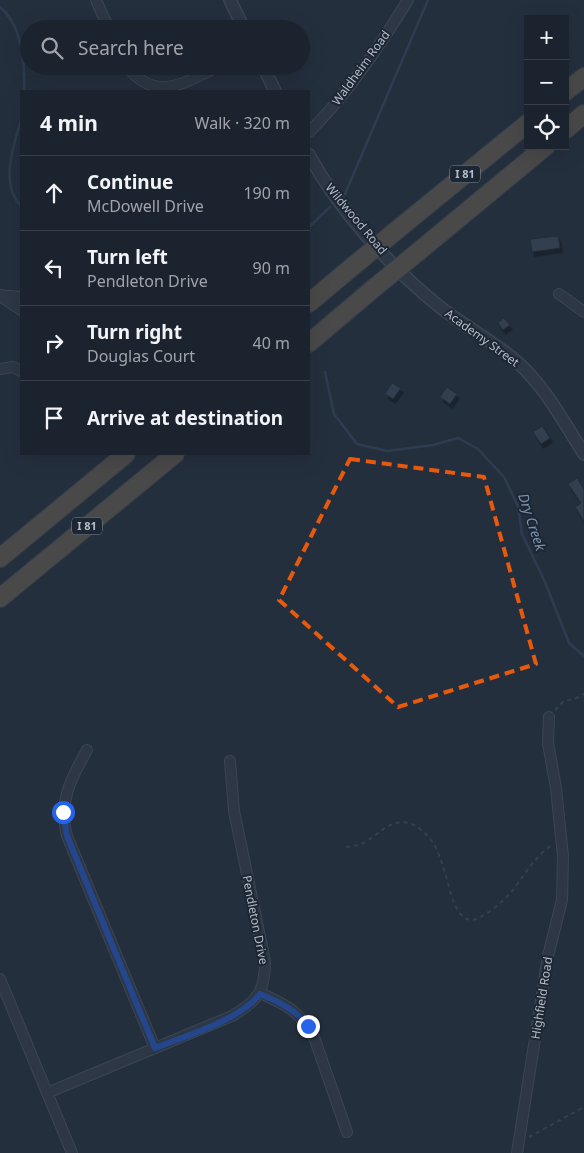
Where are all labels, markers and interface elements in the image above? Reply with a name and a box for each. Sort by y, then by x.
map controls [524,15,569,150]
button: + [524,15,569,60]
search box [20,20,310,75]
street label: Waldheim Road [328,27,394,109]
icon: search [38,34,66,62]
text: Search here [78,35,184,61]
button: − [524,60,569,105]
button: locate [524,105,569,150]
text: 4 min [40,109,98,137]
text: Walk · 320 m [195,112,290,134]
road number: I 81 [450,165,480,182]
text: Continue [87,169,173,195]
icon: ahead [40,179,68,207]
street label: Wildwood Road [322,179,391,258]
text: 190 m [243,182,290,204]
text: McDowell Drive [87,195,204,217]
text: Turn left [87,244,168,270]
icon: left [40,254,68,282]
text: 90 m [253,257,290,279]
text: Pendleton Drive [87,270,208,292]
street label: Academy Street [442,305,524,371]
text: Turn right [87,319,182,345]
icon: right [40,329,68,357]
text: 40 m [253,332,290,354]
text: Douglas Court [87,345,195,367]
icon: arrive [40,404,68,432]
text: Arrive at destination [87,405,283,431]
water label: Dry Creek [514,491,551,554]
road number: I 81 [72,518,102,534]
route start [52,801,75,824]
street label: Pendleton Drive [239,874,273,966]
street label: Highfield Road [527,955,556,1040]
route end [297,1015,320,1038]

